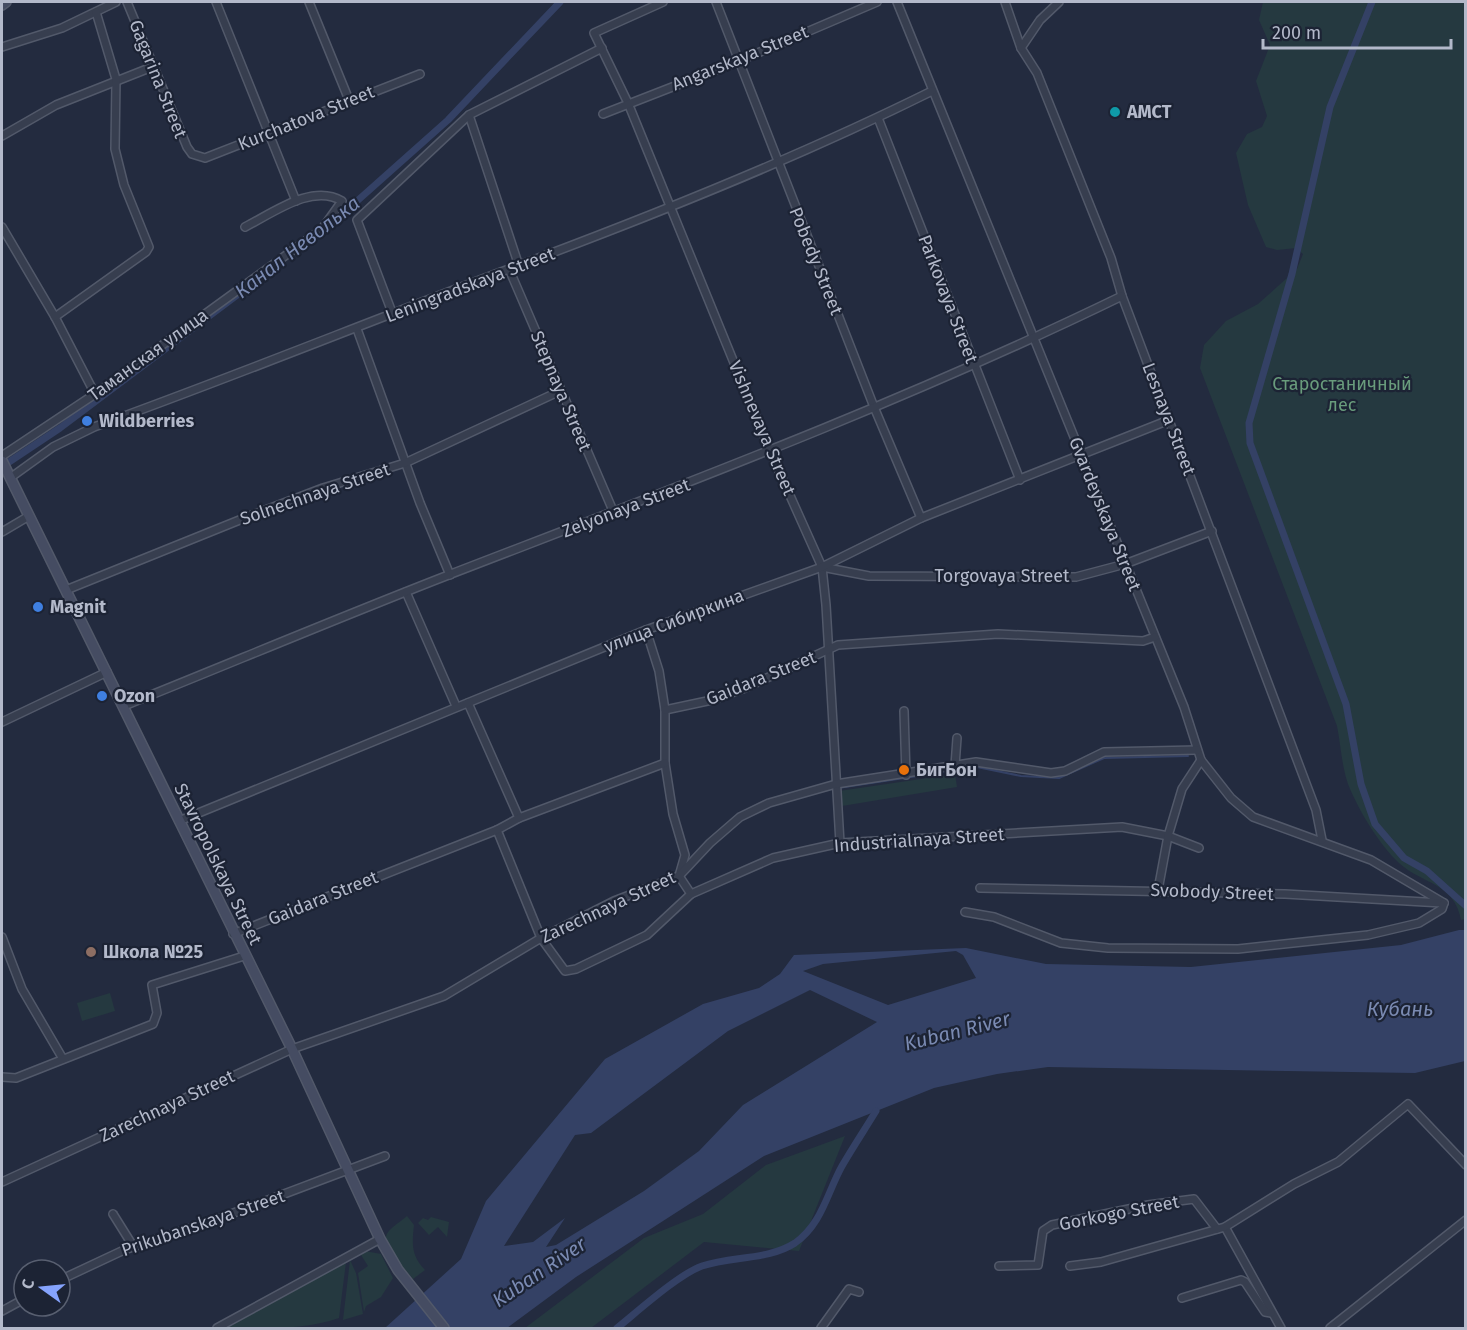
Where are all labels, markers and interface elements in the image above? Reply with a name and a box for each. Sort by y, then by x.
scale bar [1263,12,1450,50]
street label: Gagarina Street [124,17,192,142]
street label: Angarskaya Street [669,20,812,95]
text: 200 m [1272,22,1321,44]
street label: Kurchatova Street [235,80,378,155]
place label: АМСТ [1126,101,1172,123]
marker: АМСТ [1108,105,1122,119]
water label: Канал Неволька [230,191,364,303]
street label: Pobedy Street [784,204,848,319]
street label: Parkovaya Street [913,232,983,367]
street label: Leningradskaya Street [382,242,558,327]
street label: Таманская улица [84,304,212,406]
street label: Stepnaya Street [526,328,596,455]
street label: Vishnevaya Street [724,357,801,499]
street label: Lesnaya Street [1137,360,1201,479]
park label: Старостаничный лес [1272,373,1412,416]
place label: Wildberries [99,410,195,432]
marker: Wildberries [80,414,94,428]
street label: Gvardeyskaya Street [1064,434,1146,595]
street label: Solnechnaya Street [237,458,393,530]
street label: Zelyonaya Street [559,473,694,543]
street label: Torgovaya Street [934,565,1070,587]
street label: улица Сибиркина [601,584,747,658]
place label: Magnit [50,596,107,618]
marker: Magnit [31,600,45,614]
street label: Gaidara Street [703,646,820,710]
place label: Ozon [114,685,155,707]
marker: Ozon [95,689,109,703]
place label: БигБон [916,759,977,781]
marker: БигБон [897,763,911,777]
street label: Stavropolskaya Street [169,780,267,949]
street label: Industrialnaya Street [833,823,1006,857]
street label: Gaidara Street [265,866,382,930]
street label: Zarechnaya Street [537,866,679,948]
street label: Svobody Street [1150,879,1275,905]
place label: Школа №25 [103,941,203,963]
marker: Школа №25 [84,945,98,959]
water label: Кубань [1367,997,1433,1021]
water label: Kuban River [902,1006,1014,1056]
street label: Zarechnaya Street [96,1065,238,1147]
street label: Prikubanskaya Street [118,1185,288,1261]
street label: Gorkogo Street [1057,1191,1181,1235]
water label: Kuban River [488,1231,592,1312]
north arrow [12,1258,72,1318]
text: С [18,1277,39,1291]

